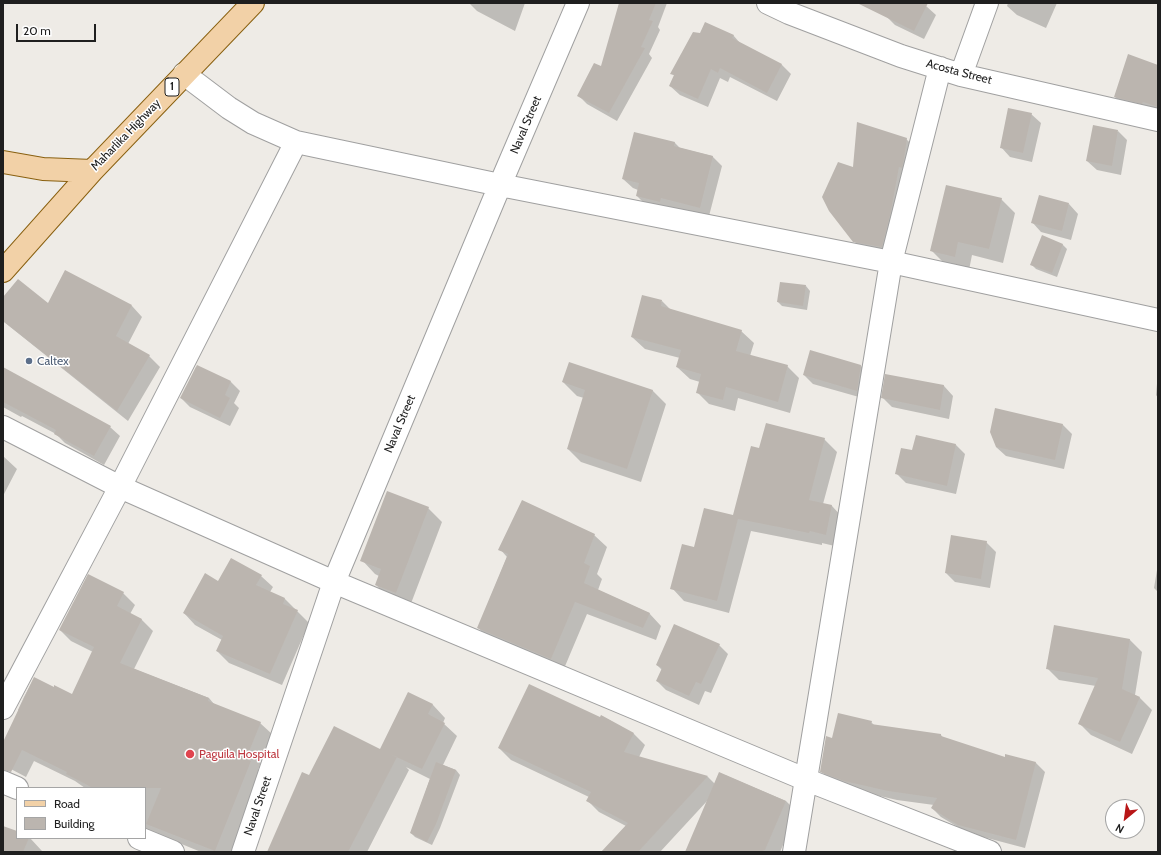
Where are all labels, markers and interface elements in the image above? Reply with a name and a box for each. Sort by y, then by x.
scale bar [18,16,98,42]
text: 20 m [23,23,51,38]
street label: Acosta Street [925,56,993,88]
road number: 1 [165,78,179,96]
street label: Naval Street [507,94,545,156]
street label: Maharlika Highway [88,96,164,174]
place label: Caltex [37,354,69,368]
marker: Caltex [24,356,34,366]
street label: Naval Street [381,393,419,455]
place label: Paguila Hospital [199,747,279,761]
marker: Paguila Hospital [184,748,196,760]
street label: Naval Street [241,774,275,838]
legend [16,787,146,839]
text: Road [54,796,80,811]
north arrow [1105,799,1145,839]
text: Building [54,816,95,831]
text: N [1113,821,1126,837]

